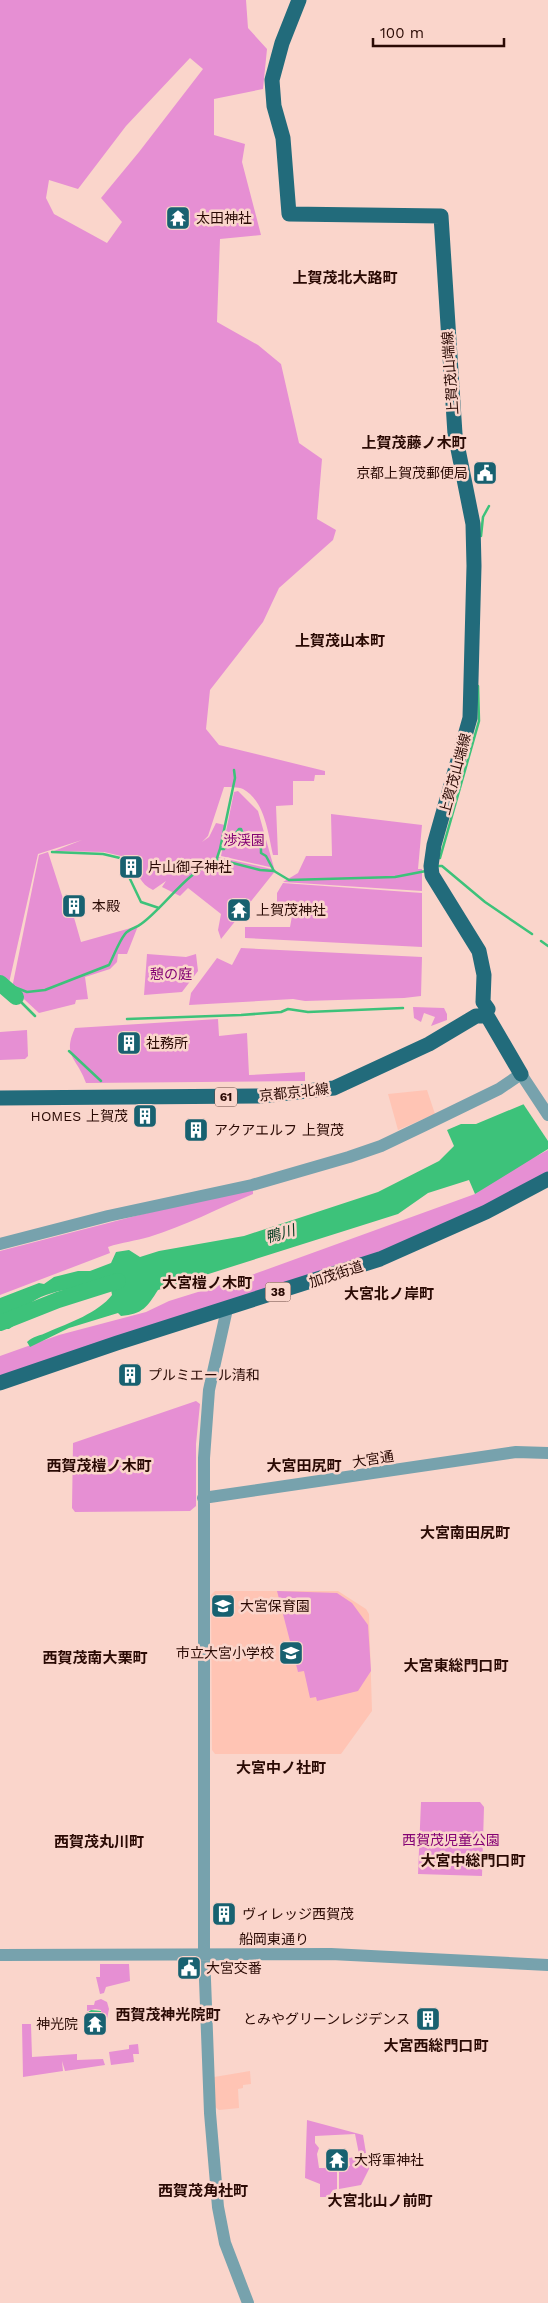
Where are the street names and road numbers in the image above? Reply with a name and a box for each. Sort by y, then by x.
street label: 上賀茂山端線 [439,331,461,415]
street label: 上賀茂山端線 [436,731,474,817]
street label: 京都京北線 [258,1080,330,1104]
road number: 61 [215,1088,237,1106]
street label: 加茂街道 [307,1258,365,1290]
road number: 38 [266,1282,290,1301]
street label: 大宮通 [351,1448,395,1470]
street label: 船岡東通り [239,1931,309,1947]

